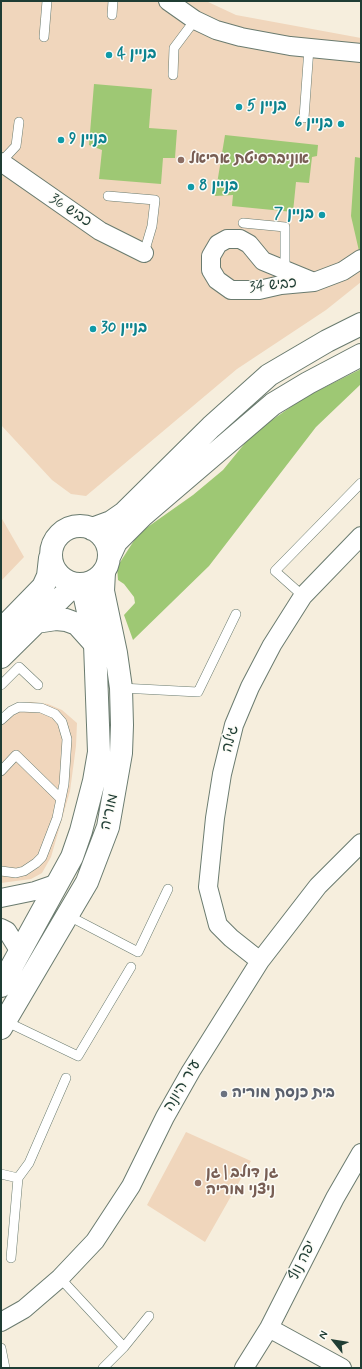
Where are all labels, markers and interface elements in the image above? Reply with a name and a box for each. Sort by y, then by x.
place label: בניין 4 [117,46,157,64]
marker: בניין 4 [104,50,114,60]
place label: בניין 5 [247,98,287,116]
marker: בניין 5 [234,102,244,112]
place label: בניין 6 [294,115,333,133]
marker: בניין 6 [336,119,346,129]
place label: בניין 9 [69,131,107,149]
marker: בניין 9 [56,135,66,145]
place label: אוניברסיטת אריאל [189,151,309,169]
marker: אוניברסיטת אריאל [176,155,186,165]
place label: בניין 8 [199,178,238,196]
marker: בניין 8 [186,182,196,192]
street label: כביש 36 [45,190,95,232]
place label: בניין 7 [274,206,314,224]
marker: בניין 7 [317,210,327,220]
street label: כביש 34 [248,275,298,297]
place label: בניין 30 [101,320,147,338]
marker: בניין 30 [88,324,98,334]
street label: גילה [219,723,243,755]
street label: מוריה [97,792,123,832]
street label: עיר היונה [161,1057,205,1115]
place label: בית כנסת מוריה [232,1085,335,1103]
marker: בית כנסת מוריה [219,1089,229,1099]
place label: גן דולב | גן ניצני מוריה [206,1165,278,1200]
marker: גן דולב | גן ניצני מוריה [193,1178,203,1188]
street label: יפה נוף [285,1238,321,1284]
north arrow [314,1321,354,1361]
text: N [316,1328,331,1342]

